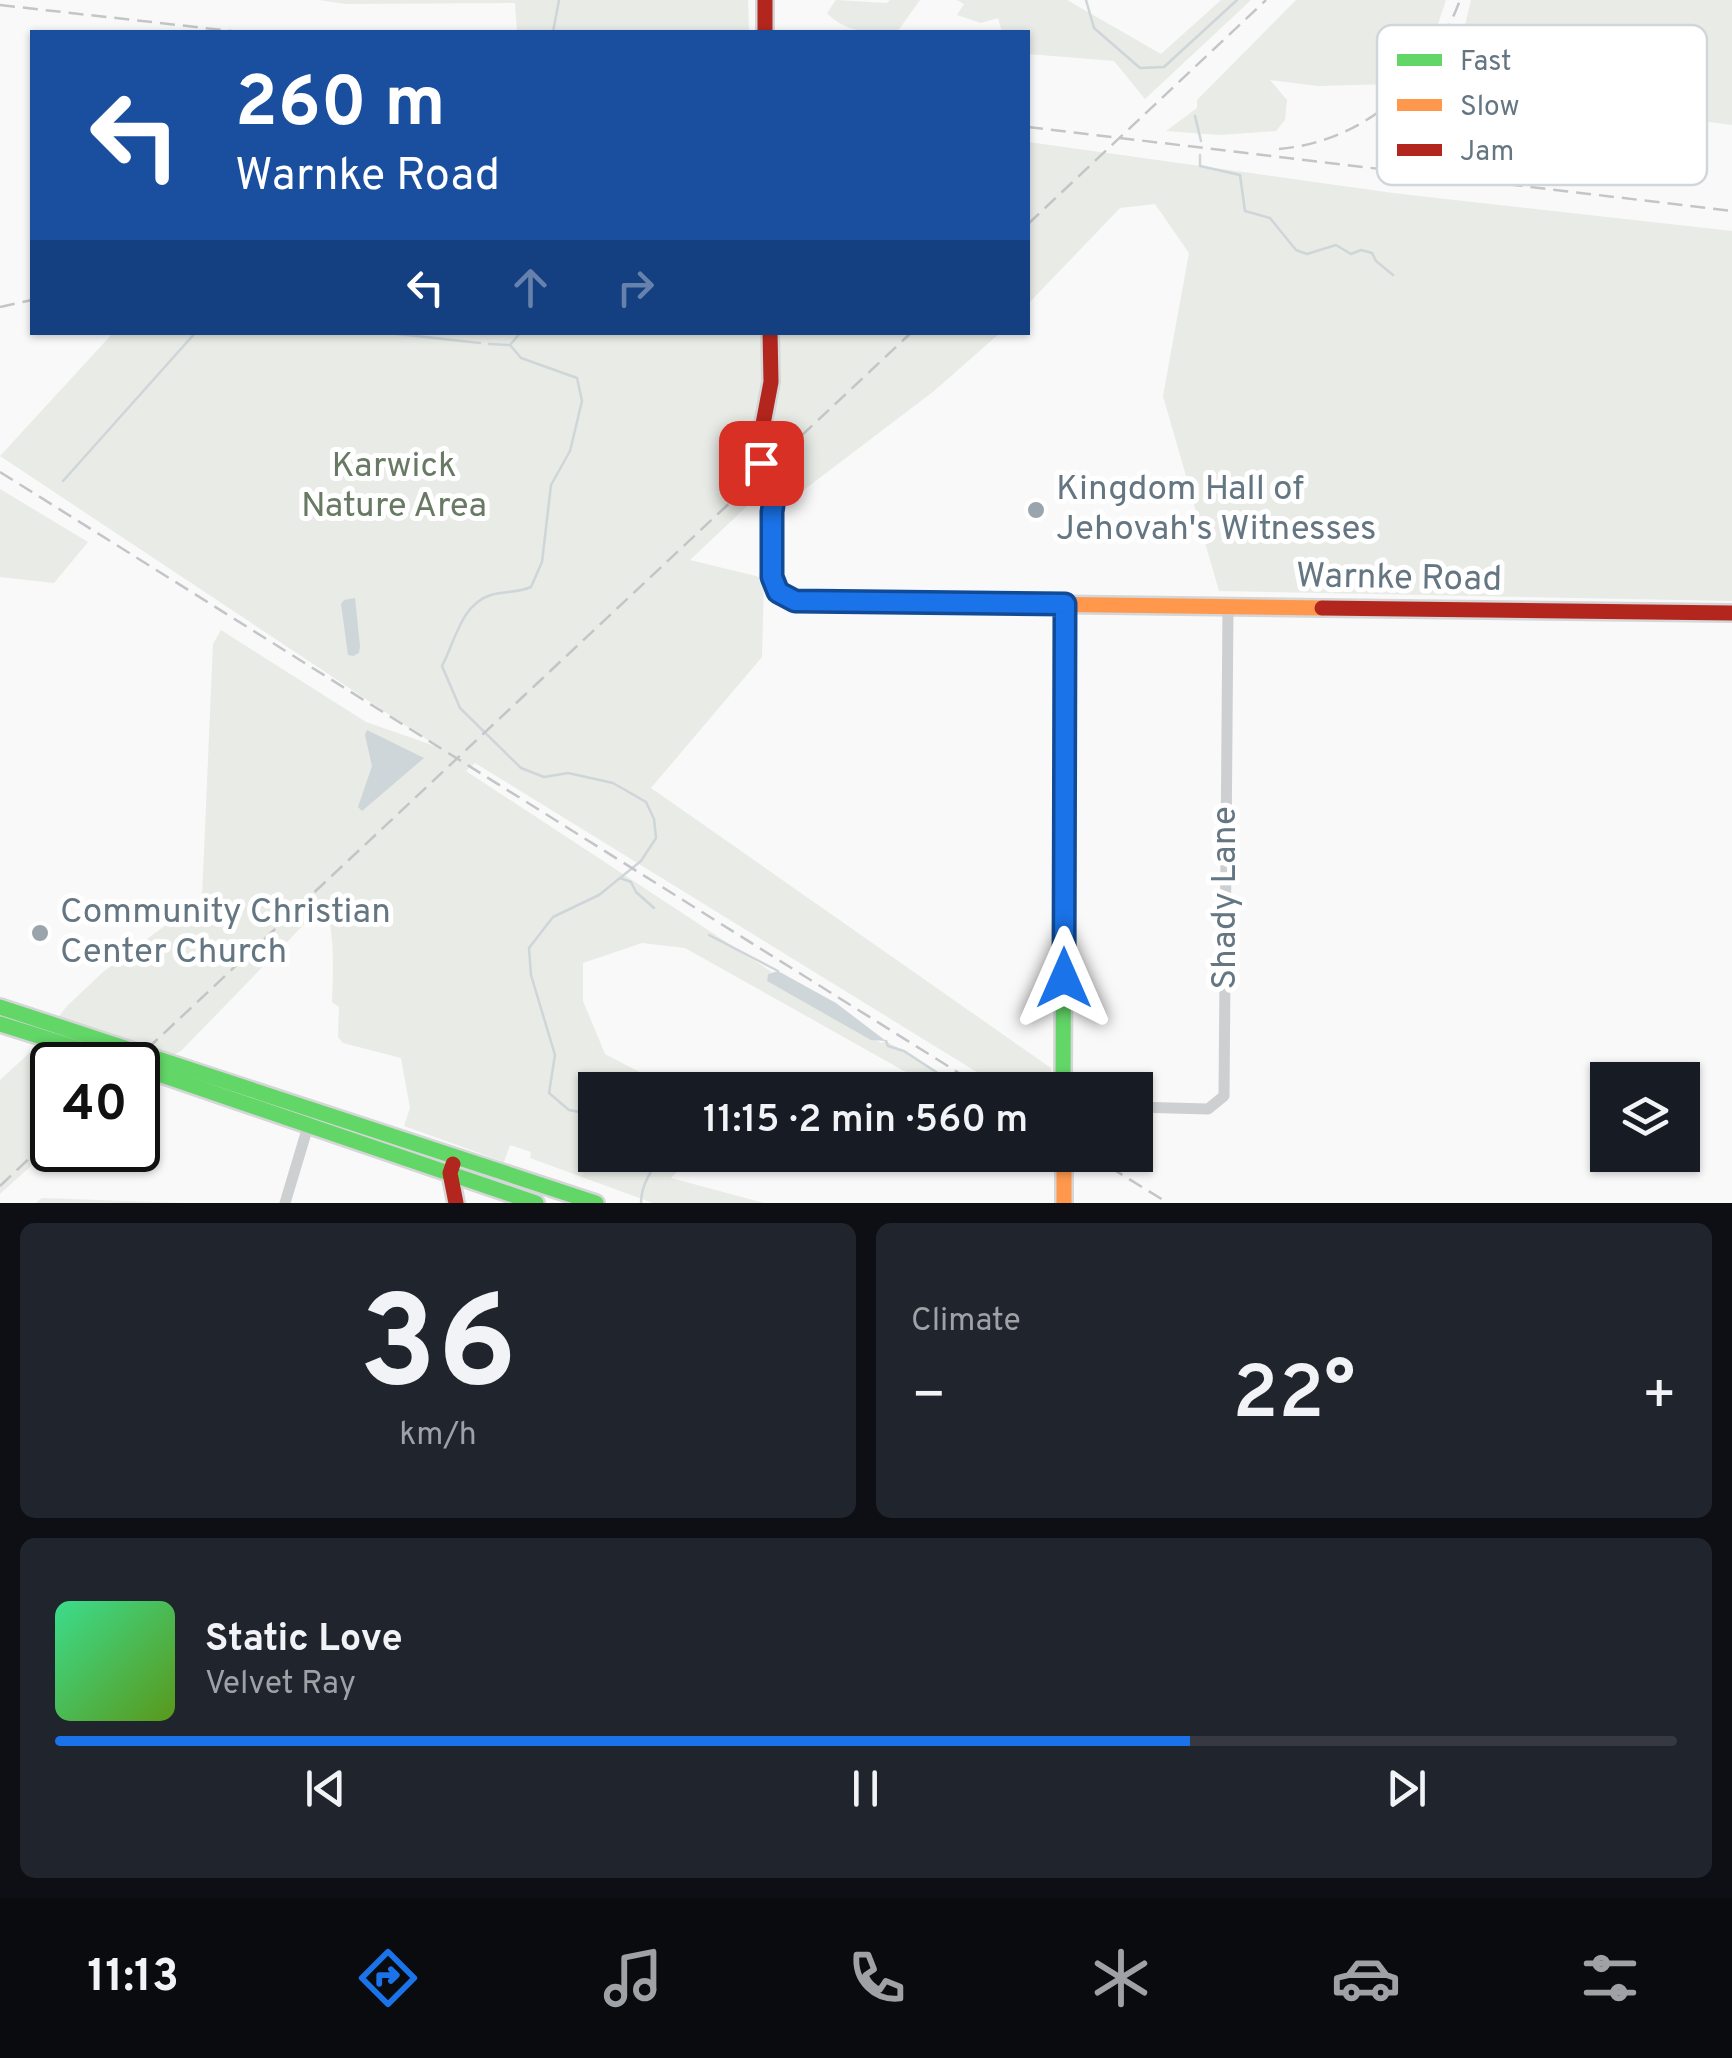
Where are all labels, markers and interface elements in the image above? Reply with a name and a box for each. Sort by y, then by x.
legend [1377,25,1707,185]
text: Fast [1460,45,1512,81]
text: 260 m [235,62,446,151]
icon: left [70,70,200,200]
text: Slow [1460,90,1519,126]
text: Jam [1460,135,1514,171]
text: Warnke Road [235,149,500,206]
icon: left [398,260,453,315]
icon: ahead [503,260,558,315]
icon: right [608,260,663,315]
pin [719,421,804,506]
icon: arrive [734,436,789,491]
park label: Karwick Nature Area [301,445,487,529]
place label: Kingdom Hall of Jehovah's Witnesses [1056,468,1377,552]
marker: Kingdom Hall of Jehovah's Witnesses [1025,499,1047,521]
street label: Warnke Road [1296,555,1502,603]
street label: Shady Lane [1204,806,1248,990]
place label: Community Christian Center Church [60,891,391,975]
marker: Community Christian Center Church [29,922,51,944]
position arrow [1012,926,1116,1030]
speed limit sign: 40 [30,1042,160,1172]
map controls [1590,1062,1700,1172]
button: layers [1590,1062,1700,1172]
text: 11:15 · 2 min · 560 m [703,1097,1028,1146]
text: 36 [359,1268,517,1433]
text: Climate [911,1302,1021,1342]
text: 22° [1233,1350,1355,1445]
text: − [911,1363,946,1433]
text: + [1642,1363,1677,1433]
text: km/h [399,1416,477,1456]
text: Static Love [205,1616,403,1665]
text: Velvet Ray [205,1665,356,1705]
icon: previous [298,1761,353,1816]
icon: pause [838,1761,893,1816]
icon: next [1379,1761,1434,1816]
icon: directions [353,1943,423,2013]
icon: music [598,1943,668,2013]
icon: phone [842,1943,912,2013]
icon: climate [1086,1943,1156,2013]
icon: car [1331,1943,1401,2013]
icon: filters [1575,1943,1645,2013]
text: 11:13 [87,1950,179,2007]

